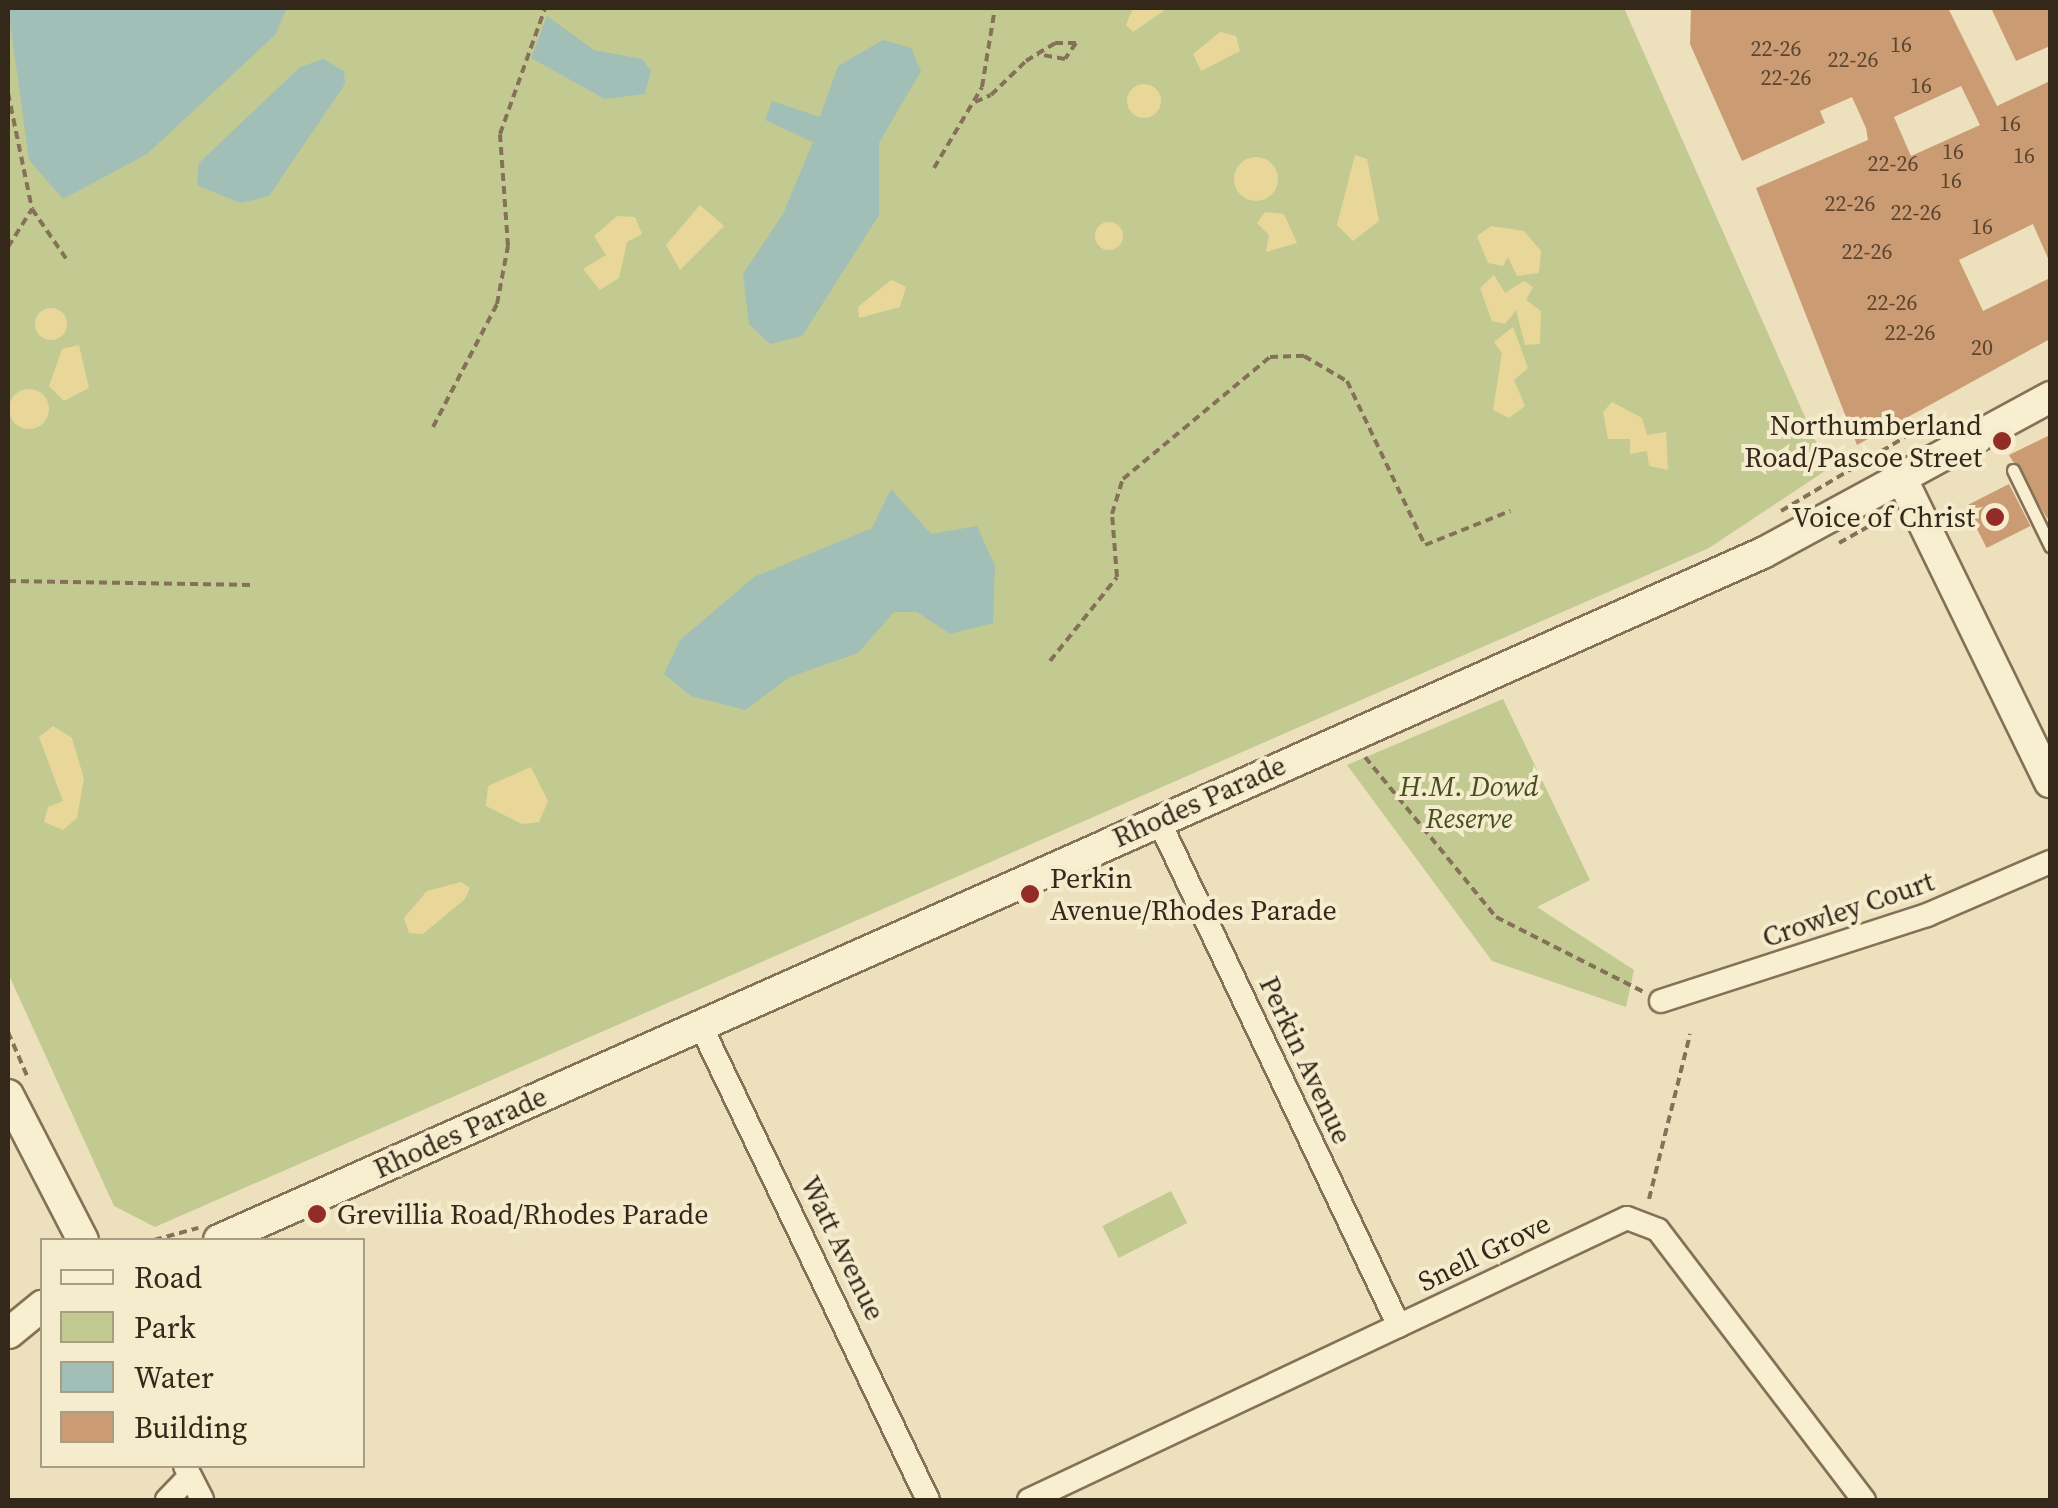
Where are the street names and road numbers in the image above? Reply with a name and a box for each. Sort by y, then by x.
street label: Rhodes Parade [1107,748,1291,854]
street label: Crowley Court [1758,864,1938,954]
street label: Perkin Avenue [1253,971,1359,1149]
street label: Rhodes Parade [368,1079,552,1185]
street label: Watt Avenue [794,1170,892,1326]
street label: Snell Grove [1413,1206,1555,1298]

